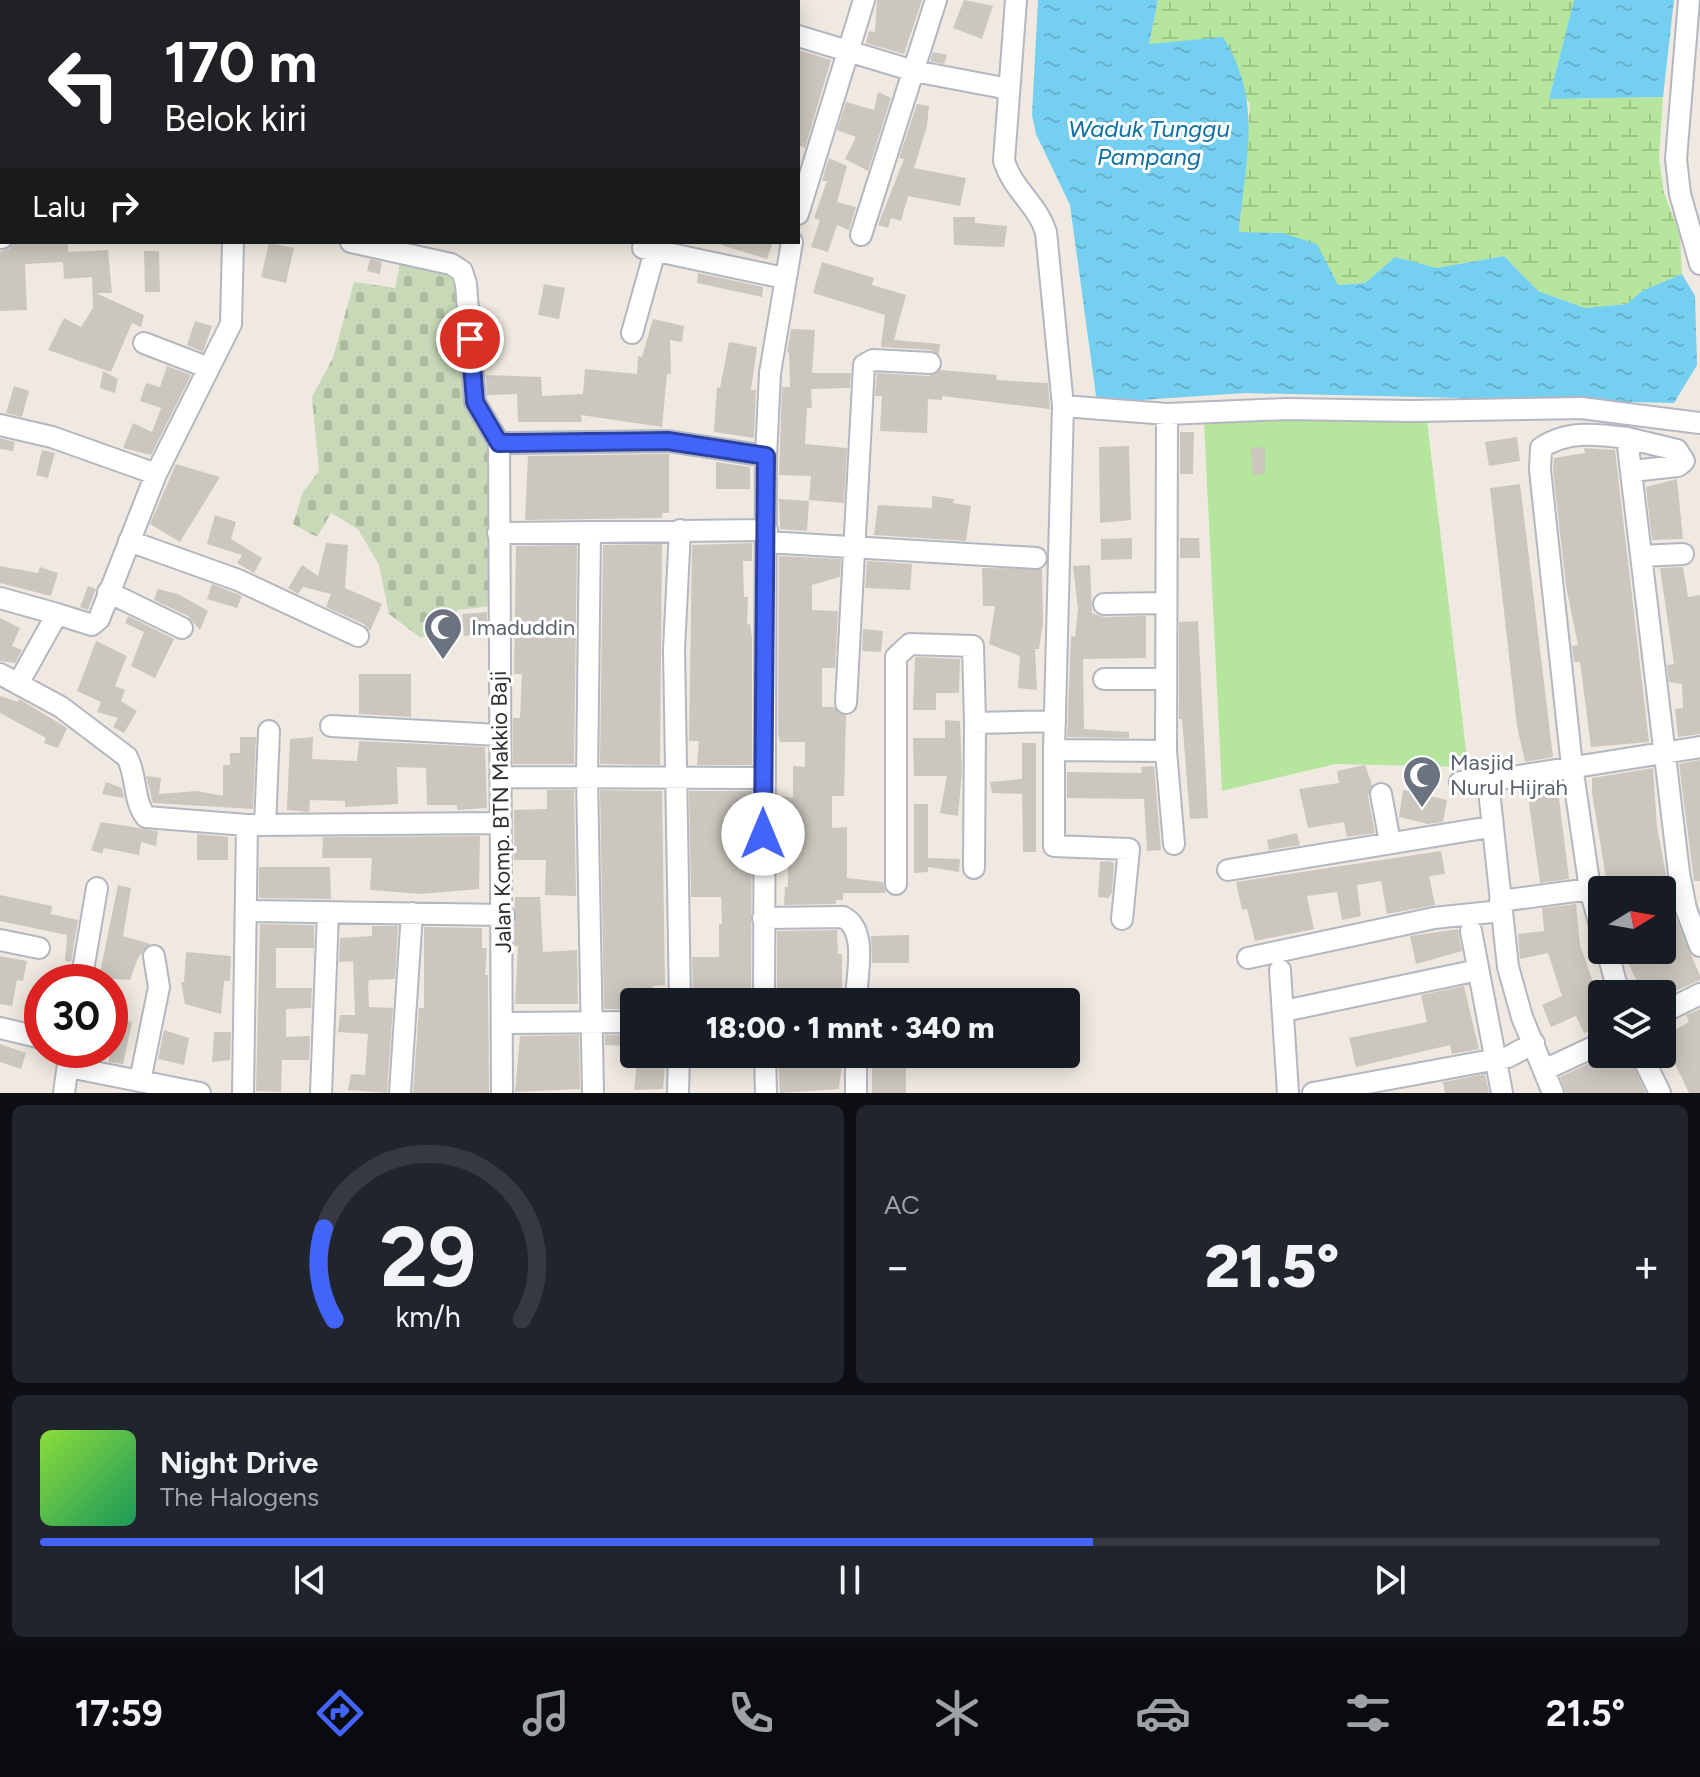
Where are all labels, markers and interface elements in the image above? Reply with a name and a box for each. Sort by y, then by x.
text: 170 m [164,29,317,96]
icon: left [32,32,136,136]
text: Belok kiri [164,97,307,140]
water label: Waduk Tunggu Pampang [1068,114,1230,171]
icon: right [102,184,146,228]
text: Lalu [32,188,86,225]
pin [436,305,504,373]
icon: arrive [448,317,492,361]
mosque icon: Imaduddin [422,606,464,661]
place label: Imaduddin [471,614,575,641]
street label: Jalan Komp. BTN Makkio Baji [485,671,517,953]
place label: Masjid Nurul Hijrah [1450,749,1568,801]
mosque icon: Masjid Nurul Hijrah [1401,754,1443,809]
position arrow [721,792,805,876]
north arrow [1588,876,1676,964]
map controls [1588,876,1676,1068]
speed limit sign: 30 [24,964,128,1068]
button: layers [1588,980,1676,1068]
text: 18:00 · 1 mnt · 340 m [706,1009,994,1046]
text: AC [884,1189,920,1221]
text: 29 [380,1207,476,1307]
text: 21.5° [1205,1230,1339,1302]
text: − [884,1240,911,1293]
text: + [1633,1240,1660,1293]
text: km/h [395,1300,461,1334]
text: Night Drive [160,1444,318,1481]
text: The Halogens [160,1481,319,1513]
icon: previous [288,1558,332,1602]
icon: pause [828,1558,872,1602]
icon: next [1368,1558,1412,1602]
icon: directions [312,1685,368,1741]
icon: music [518,1685,574,1741]
icon: phone [723,1685,779,1741]
icon: climate [929,1685,985,1741]
icon: car [1135,1685,1191,1741]
icon: filters [1340,1685,1396,1741]
text: 17:59 [75,1692,163,1735]
text: 21.5° [1546,1692,1625,1735]

